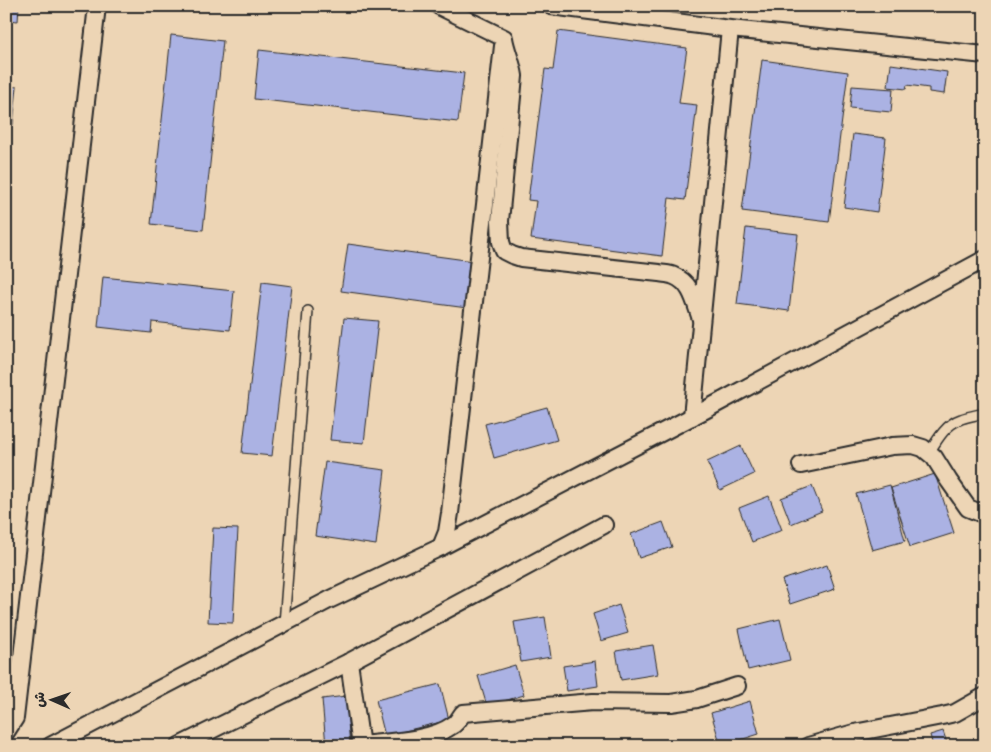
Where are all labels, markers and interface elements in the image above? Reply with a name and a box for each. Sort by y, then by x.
north arrow [28,674,78,724]
text: ش [30,692,48,708]

